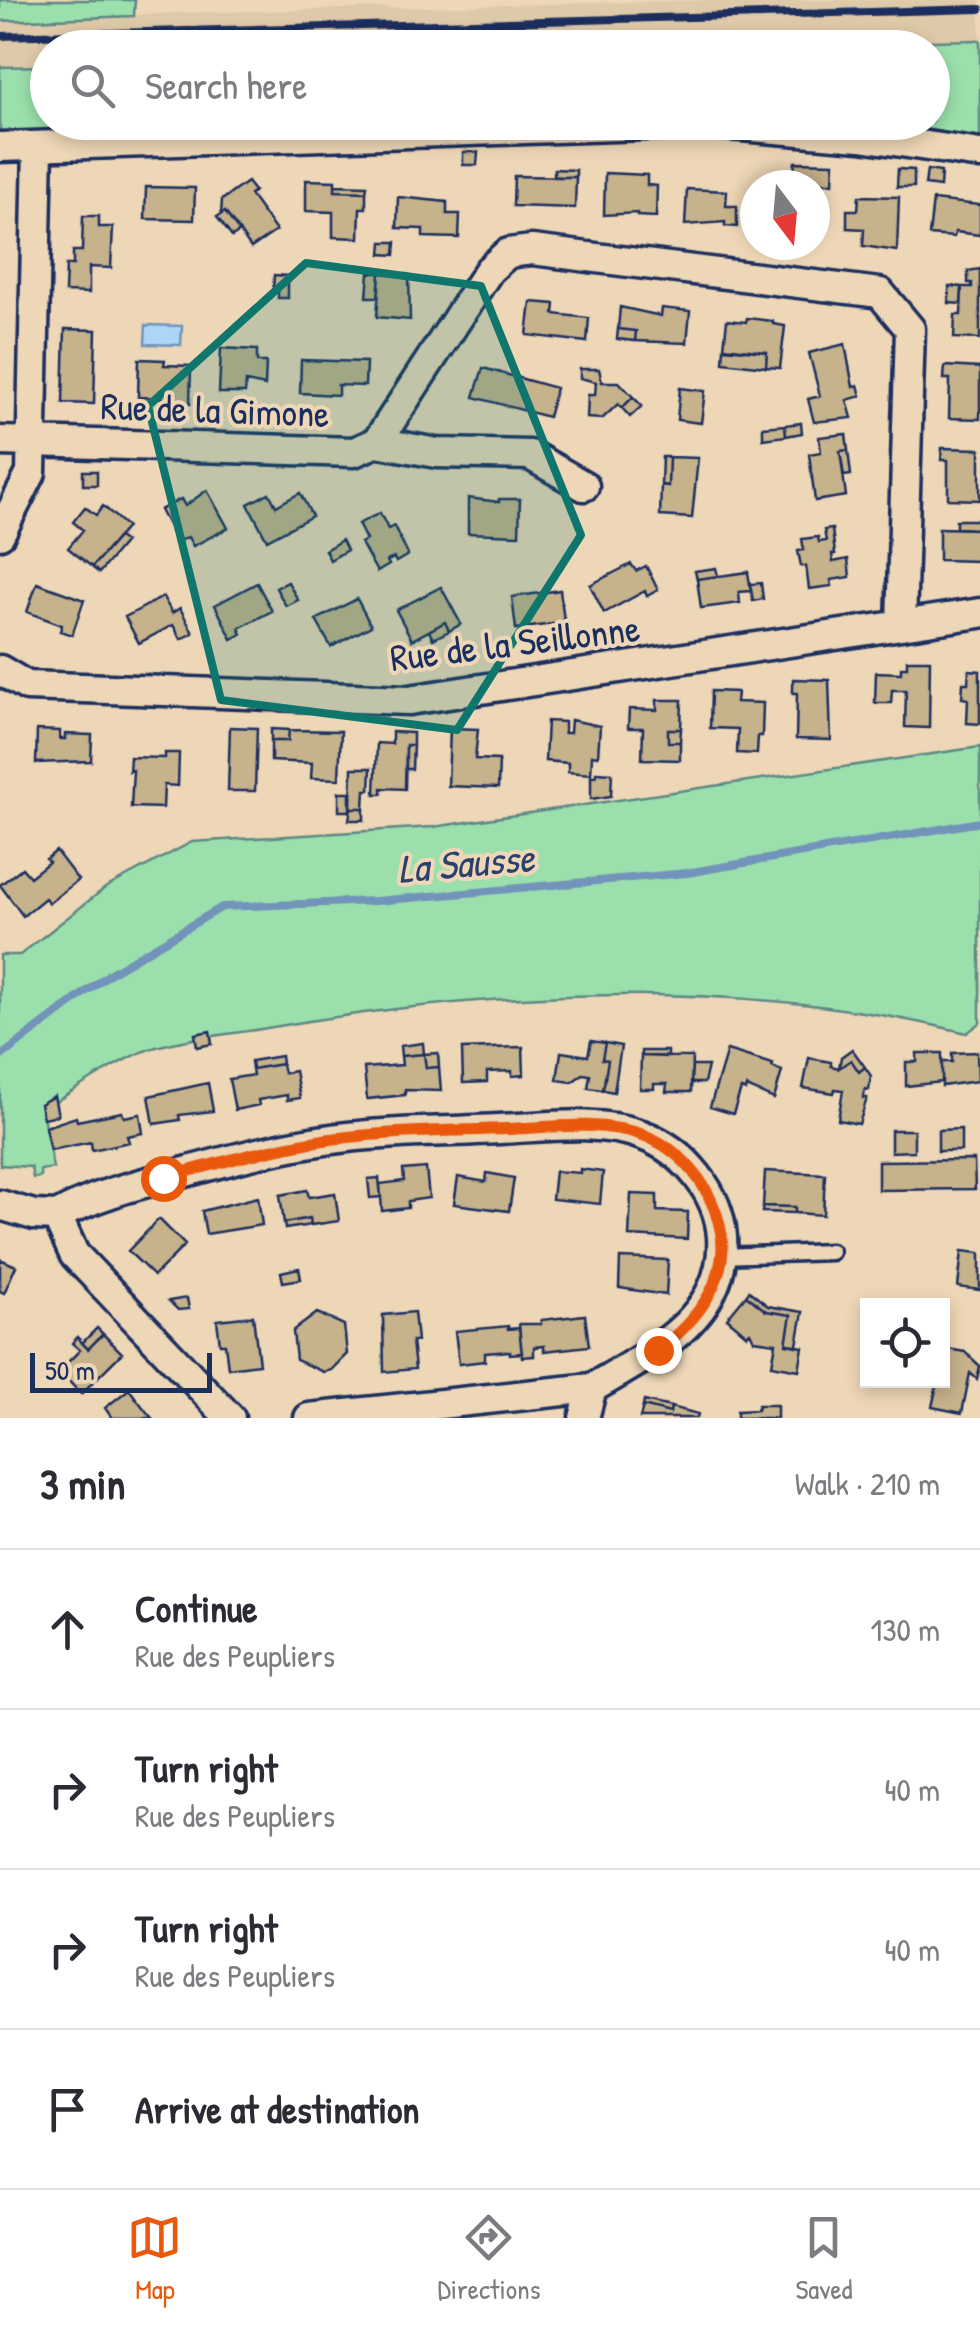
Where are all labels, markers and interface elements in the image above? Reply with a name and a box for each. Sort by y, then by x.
search box [30,30,950,140]
icon: search [65,58,120,113]
text: Search here [145,59,307,111]
north arrow [740,170,830,260]
street label: Rue de la Gimone [100,379,330,439]
street label: Rue de la Seillonne [387,601,643,683]
water label: La Sausse [396,829,538,895]
route start [141,1156,187,1202]
map controls [860,1298,950,1388]
button: locate [860,1298,950,1388]
route end [636,1328,682,1374]
scale bar [30,1348,212,1392]
text: 50 m [45,1351,95,1389]
text: 3 min [40,1455,125,1512]
text: Walk · 210 m [795,1462,940,1505]
text: Continue [135,1582,257,1634]
icon: ahead [40,1602,95,1657]
text: 130 m [871,1608,940,1651]
text: Rue des Peupliers [135,1634,335,1677]
text: Turn right [135,1742,278,1794]
icon: right [40,1762,95,1817]
text: 40 m [885,1768,940,1811]
text: Rue des Peupliers [135,1794,335,1837]
text: Turn right [135,1902,278,1954]
icon: right [40,1922,95,1977]
text: 40 m [885,1928,940,1971]
text: Rue des Peupliers [135,1954,335,1997]
icon: arrive [40,2082,95,2137]
text: Arrive at destination [135,2083,419,2135]
tab: Map [127,2210,182,2308]
tab: Directions [437,2210,540,2308]
tab: Saved [795,2210,853,2308]

